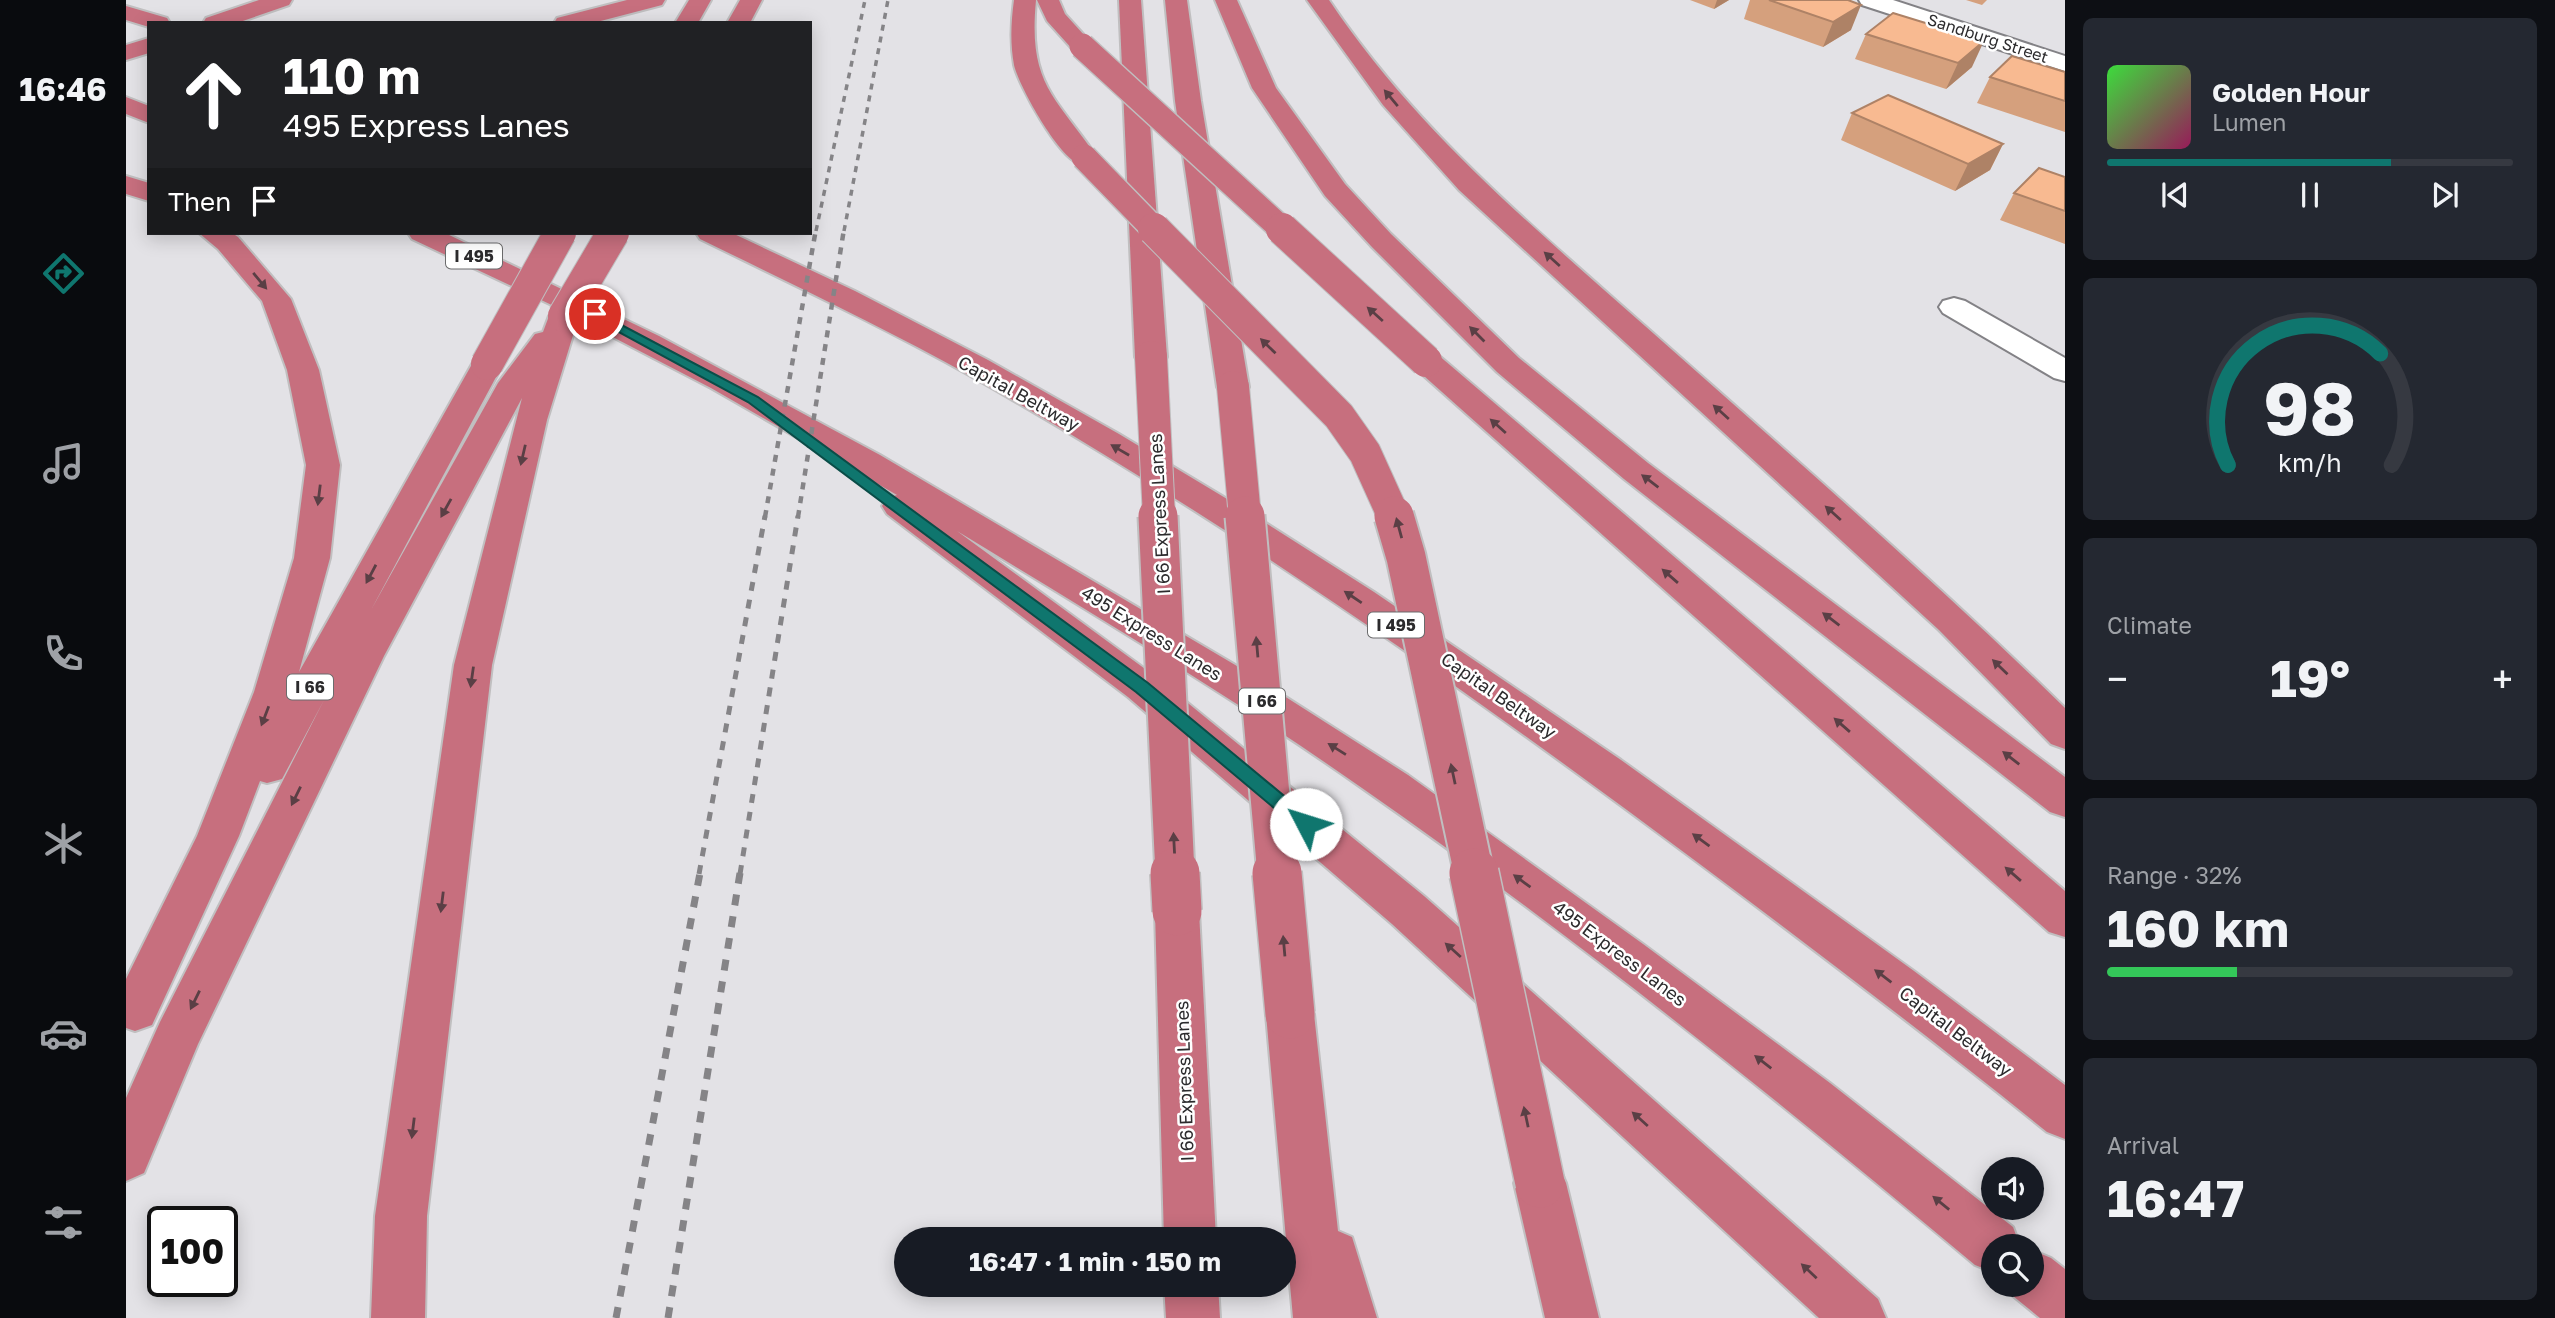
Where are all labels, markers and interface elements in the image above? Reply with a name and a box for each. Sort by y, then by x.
street label: Sandburg Street [1925,9,2051,67]
text: 110 m [283,46,420,105]
icon: ahead [168,49,259,140]
text: 16:46 [19,70,107,108]
text: Golden Hour [2212,77,2370,108]
one-way arrow [1384,90,1399,108]
text: 495 Express Lanes [283,106,570,144]
text: Lumen [2212,108,2286,136]
icon: previous [2156,176,2194,214]
icon: pause [2291,176,2329,214]
icon: next [2426,176,2464,214]
icon: arrive [245,182,283,220]
text: Then [168,186,231,217]
road number: I 495 [446,244,502,268]
icon: directions [39,249,88,298]
one-way arrow [1543,251,1561,267]
one-way arrow [252,272,268,290]
pin [565,284,625,344]
icon: arrive [576,295,614,333]
one-way arrow [1367,307,1384,323]
one-way arrow [1469,326,1485,343]
one-way arrow [1260,337,1277,354]
street label: Capital Beltway [954,351,1084,435]
text: 98 [2264,364,2356,451]
one-way arrow [1712,404,1730,420]
one-way arrow [1489,418,1507,434]
street label: I 66 Express Lanes [1144,433,1174,595]
icon: music [39,439,88,488]
one-way arrow [517,444,528,466]
one-way arrow [1110,444,1129,456]
text: km/h [2278,447,2342,478]
one-way arrow [1641,475,1659,489]
one-way arrow [314,485,325,507]
one-way arrow [440,498,452,517]
one-way arrow [1824,505,1842,521]
one-way arrow [1393,517,1404,539]
one-way arrow [366,565,378,585]
one-way arrow [1661,569,1678,584]
street label: 495 Express Lanes [1078,581,1226,685]
one-way arrow [1344,591,1363,604]
text: Climate [2107,611,2192,639]
road number: I 495 [1368,612,1424,638]
one-way arrow [1822,612,1840,626]
icon: phone [39,629,88,678]
one-way arrow [1251,635,1262,657]
text: 19° [2270,646,2350,708]
street label: Capital Beltway [1437,647,1561,743]
text: − [2107,656,2128,701]
text: + [2492,656,2513,701]
one-way arrow [1992,659,2009,675]
one-way arrow [466,666,477,688]
road number: I 66 [287,674,333,700]
road number: I 66 [1239,688,1285,714]
one-way arrow [260,705,271,726]
one-way arrow [1833,718,1850,733]
one-way arrow [1327,743,1346,756]
one-way arrow [2002,751,2020,765]
one-way arrow [1447,763,1458,785]
one-way arrow [290,786,301,806]
position arrow [1269,787,1343,861]
icon: climate [39,819,88,868]
one-way arrow [1169,832,1180,854]
one-way arrow [1692,832,1710,847]
text: Range · 32% [2107,861,2242,889]
one-way arrow [2005,867,2022,882]
one-way arrow [1513,874,1531,888]
one-way arrow [437,891,448,913]
street label: 495 Express Lanes [1549,896,1691,1010]
text: 160 km [2107,896,2289,958]
one-way arrow [1278,935,1289,957]
one-way arrow [1444,942,1462,958]
one-way arrow [1874,969,1892,983]
street label: Capital Beltway [1895,981,2017,1081]
one-way arrow [189,990,200,1010]
street label: I 66 Express Lanes [1170,1000,1198,1162]
icon: car [39,1009,88,1058]
one-way arrow [1754,1054,1772,1069]
one-way arrow [1520,1106,1531,1128]
one-way arrow [1631,1111,1649,1127]
one-way arrow [407,1117,418,1139]
text: Arrival [2107,1131,2179,1159]
map controls [1981,1157,2044,1297]
button: sound [1981,1157,2044,1220]
text: 16:47 [2107,1166,2244,1228]
one-way arrow [1933,1195,1951,1210]
icon: filters [39,1198,88,1247]
speed limit sign: 100 [147,1206,238,1297]
button: search [1981,1234,2044,1297]
text: 16:47 · 1 min · 150 m [969,1246,1221,1277]
one-way arrow [1800,1263,1818,1279]

